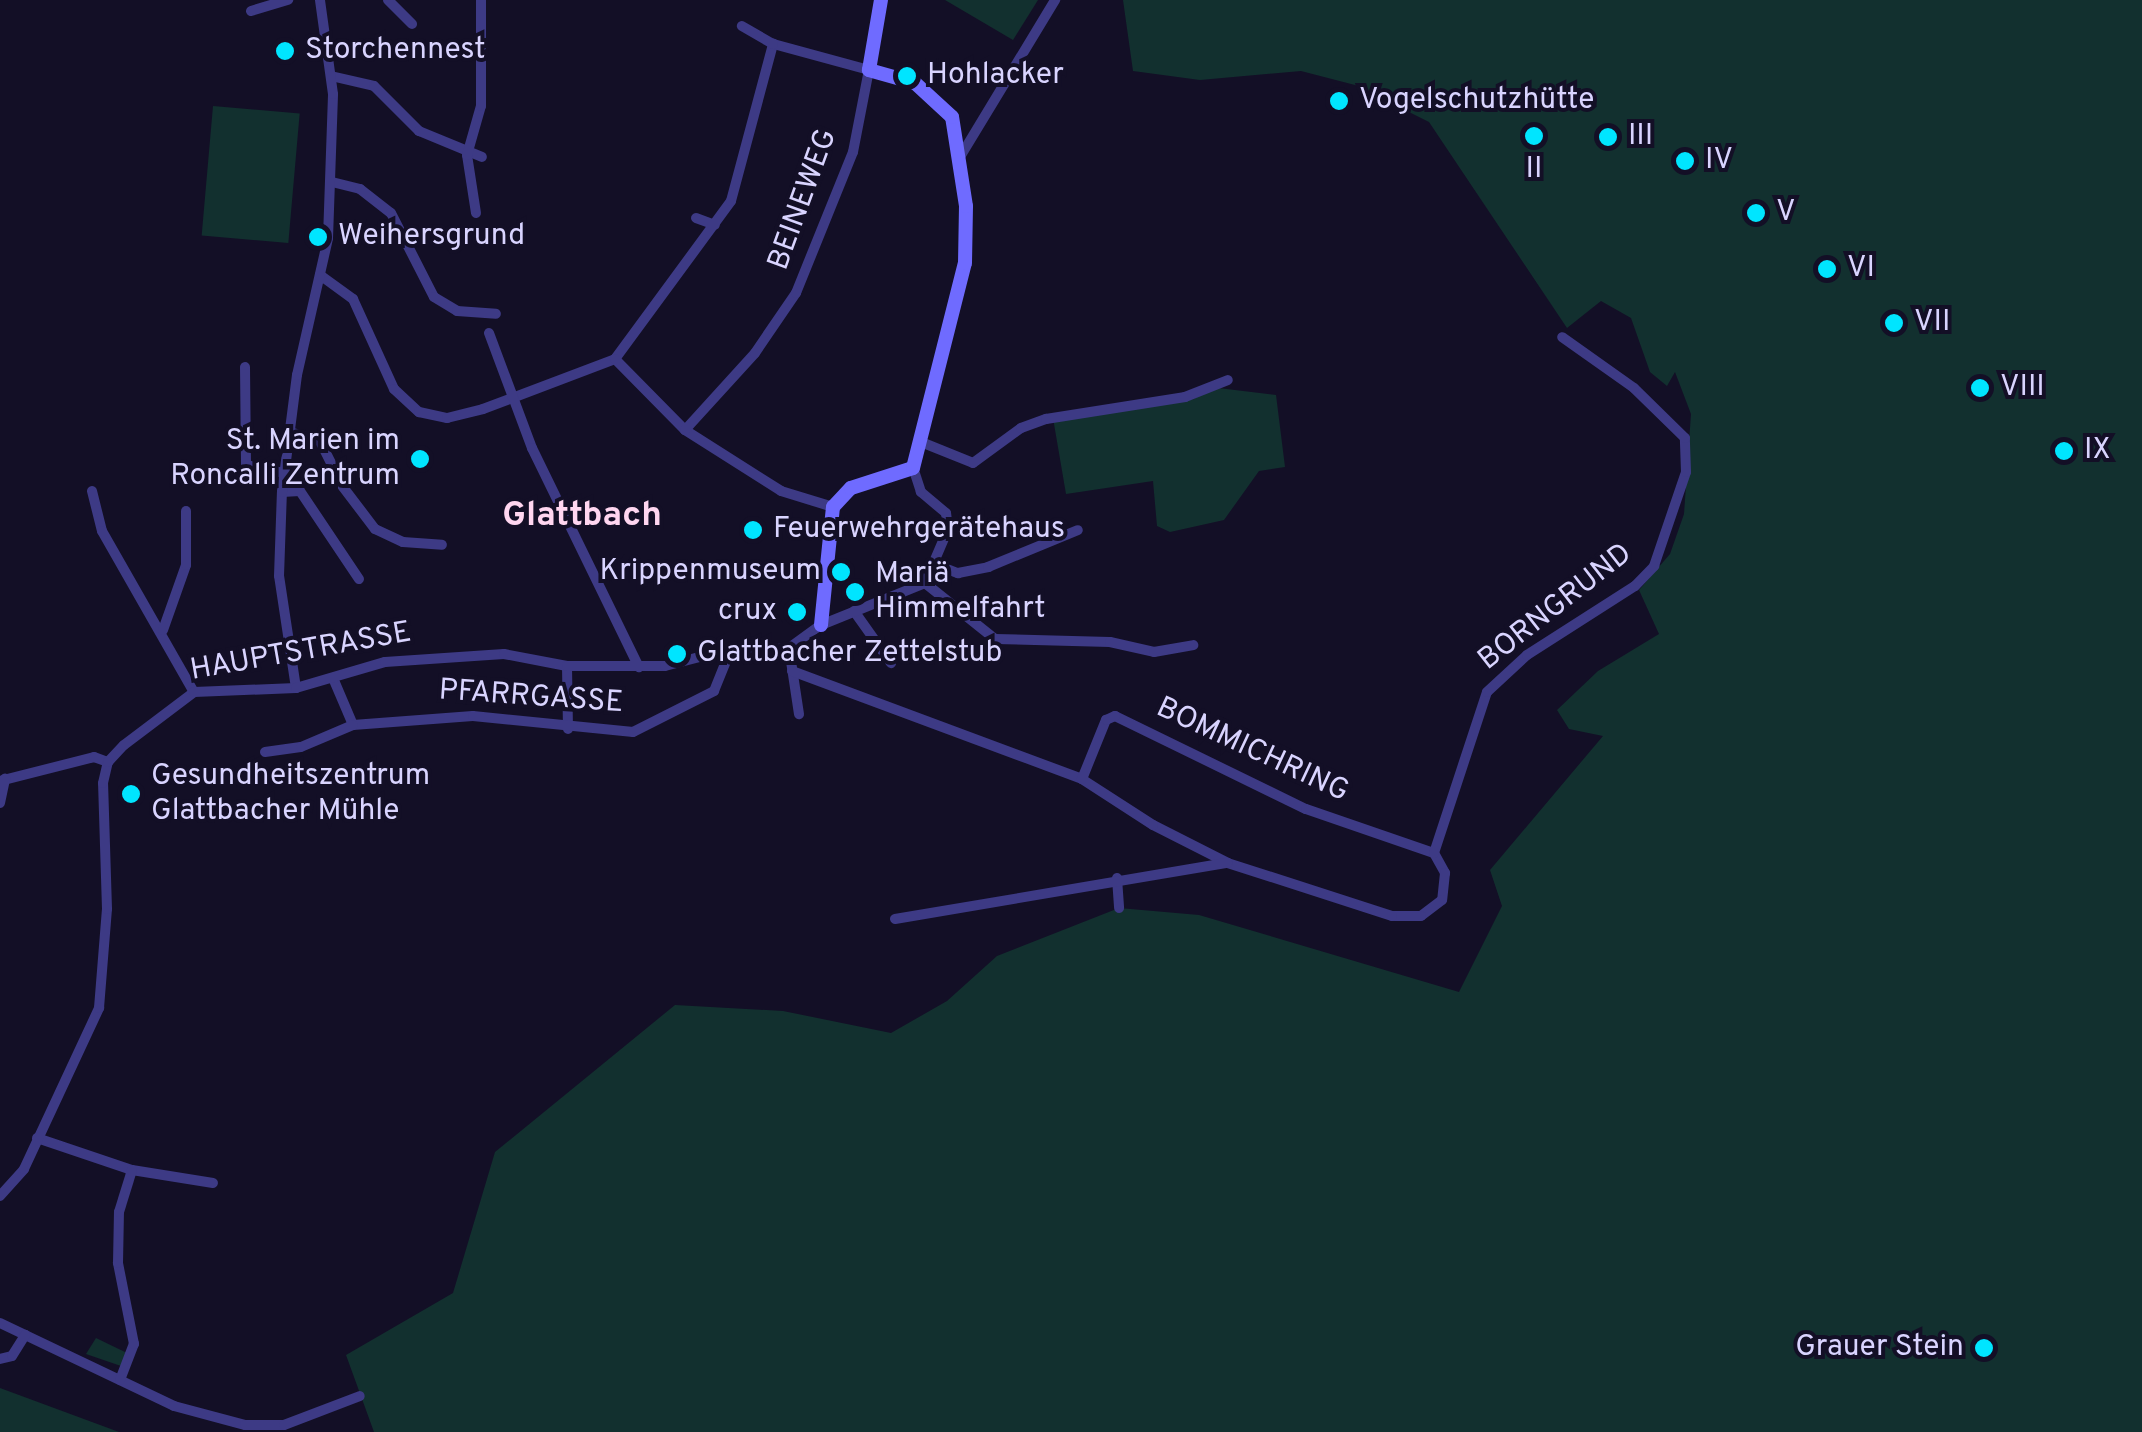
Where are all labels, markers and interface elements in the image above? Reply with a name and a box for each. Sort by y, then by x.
place label: Storchennest [305,33,486,69]
marker: Storchennest [274,40,296,62]
place label: Hohlacker [927,58,1064,94]
marker: Hohlacker [896,65,918,87]
place label: Vogelschutzhütte [1359,83,1594,119]
marker: Vogelschutzhütte [1328,90,1350,112]
place label: III [1628,119,1653,155]
street label: BEINEWEG [762,125,846,275]
marker: II [1523,125,1545,147]
marker: III [1597,126,1619,148]
place label: IV [1705,143,1733,179]
marker: IV [1674,150,1696,172]
place label: II [1526,152,1542,188]
place label: V [1776,195,1796,231]
marker: V [1745,202,1767,224]
place label: Weihersgrund [338,219,525,255]
marker: Weihersgrund [307,226,329,248]
place label: VI [1847,251,1875,287]
marker: VI [1816,258,1838,280]
place label: VII [1914,305,1950,341]
marker: VII [1883,312,1905,334]
place label: VIII [2000,370,2045,406]
marker: VIII [1969,377,1991,399]
place label: St. Marien im Roncalli Zentrum [170,424,400,494]
place label: IX [2084,433,2111,469]
marker: IX [2053,440,2075,462]
marker: St. Marien im Roncalli Zentrum [409,448,431,470]
district label: Glattbach [502,495,662,537]
place label: Feuerwehrgerätehaus [773,512,1065,548]
marker: Feuerwehrgerätehaus [742,519,764,541]
street label: BORNGRUND [1472,537,1640,679]
place label: Krippenmuseum [599,554,821,590]
place label: Mariä Himmelfahrt [875,557,1046,628]
marker: Krippenmuseum [830,561,852,583]
marker: Mariä Himmelfahrt [844,581,866,603]
place label: crux [718,594,777,630]
marker: crux [786,601,808,623]
street label: HAUPTSTRASSE [188,616,414,690]
place label: Glattbacher Zettelstub [697,636,1002,672]
marker: Glattbacher Zettelstub [666,643,688,665]
street label: PFARRGASSE [438,674,624,722]
street label: BOMMICHRING [1150,691,1354,811]
place label: Gesundheitszentrum Glattbacher Mühle [151,759,430,830]
marker: Gesundheitszentrum Glattbacher Mühle [120,783,142,805]
place label: Grauer Stein [1795,1330,1964,1366]
marker: Grauer Stein [1973,1337,1995,1359]

